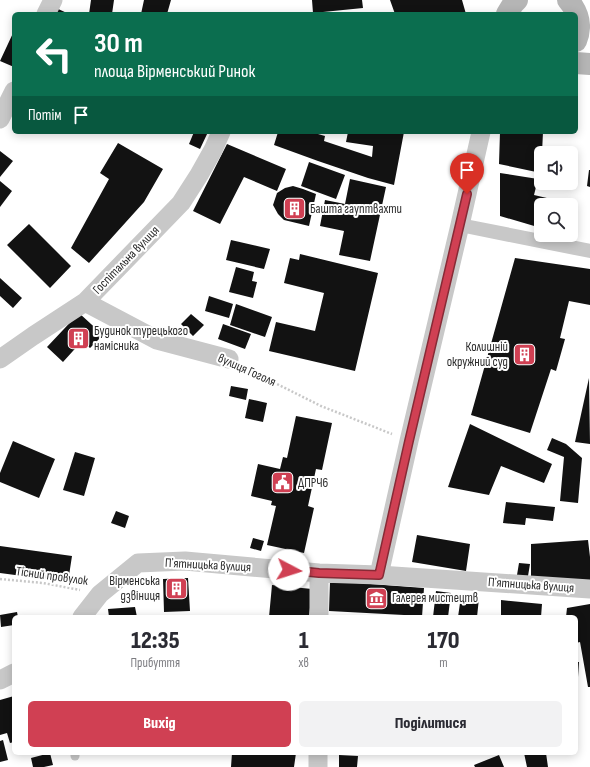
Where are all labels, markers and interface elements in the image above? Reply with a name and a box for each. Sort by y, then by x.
text: 30 m [94,27,143,60]
icon: left [28,28,80,80]
text: площа Вірменський Ринок [94,61,255,82]
icon: arrive [70,104,92,126]
text: Потім [28,106,62,125]
map controls [534,146,578,242]
button: sound [534,146,578,190]
pin [450,153,484,194]
icon: arrive [456,159,478,181]
building icon: Башта гауптвахти [281,196,307,222]
button: search [534,198,578,242]
place label: Башта гауптвахти [310,201,402,217]
street label: Госпітальна вулиця [89,223,163,297]
place label: Будинок турецького намісника [94,323,188,354]
building icon: Будинок турецького намісника [65,325,91,351]
place label: Колишній окружний суд [447,339,508,370]
building icon: Колишній окружний суд [511,341,537,367]
street label: вулиця Гоголя [215,350,279,390]
public building icon: ДПРЧ6 [270,470,296,496]
place label: ДПРЧ6 [298,475,329,491]
position arrow [268,549,310,591]
street label: Пʼятницька вулиця [165,555,251,575]
street label: Тісний провулок [15,563,89,589]
place label: Вірменська дзвіниця [109,573,160,604]
street label: Пʼятницька вулиця [487,574,575,596]
building icon: Вірменська дзвіниця [163,575,189,601]
museum icon: Галерея мистецтв [364,585,390,611]
place label: Галерея мистецтв [392,590,478,606]
text: 12:35 [131,626,180,655]
text: 1 [299,626,309,655]
text: 170 [427,626,459,655]
text: Прибуття [131,655,180,671]
text: хв [299,655,309,671]
text: m [439,655,448,671]
button: Вихід [28,701,291,747]
button: Поділитися [299,701,562,747]

